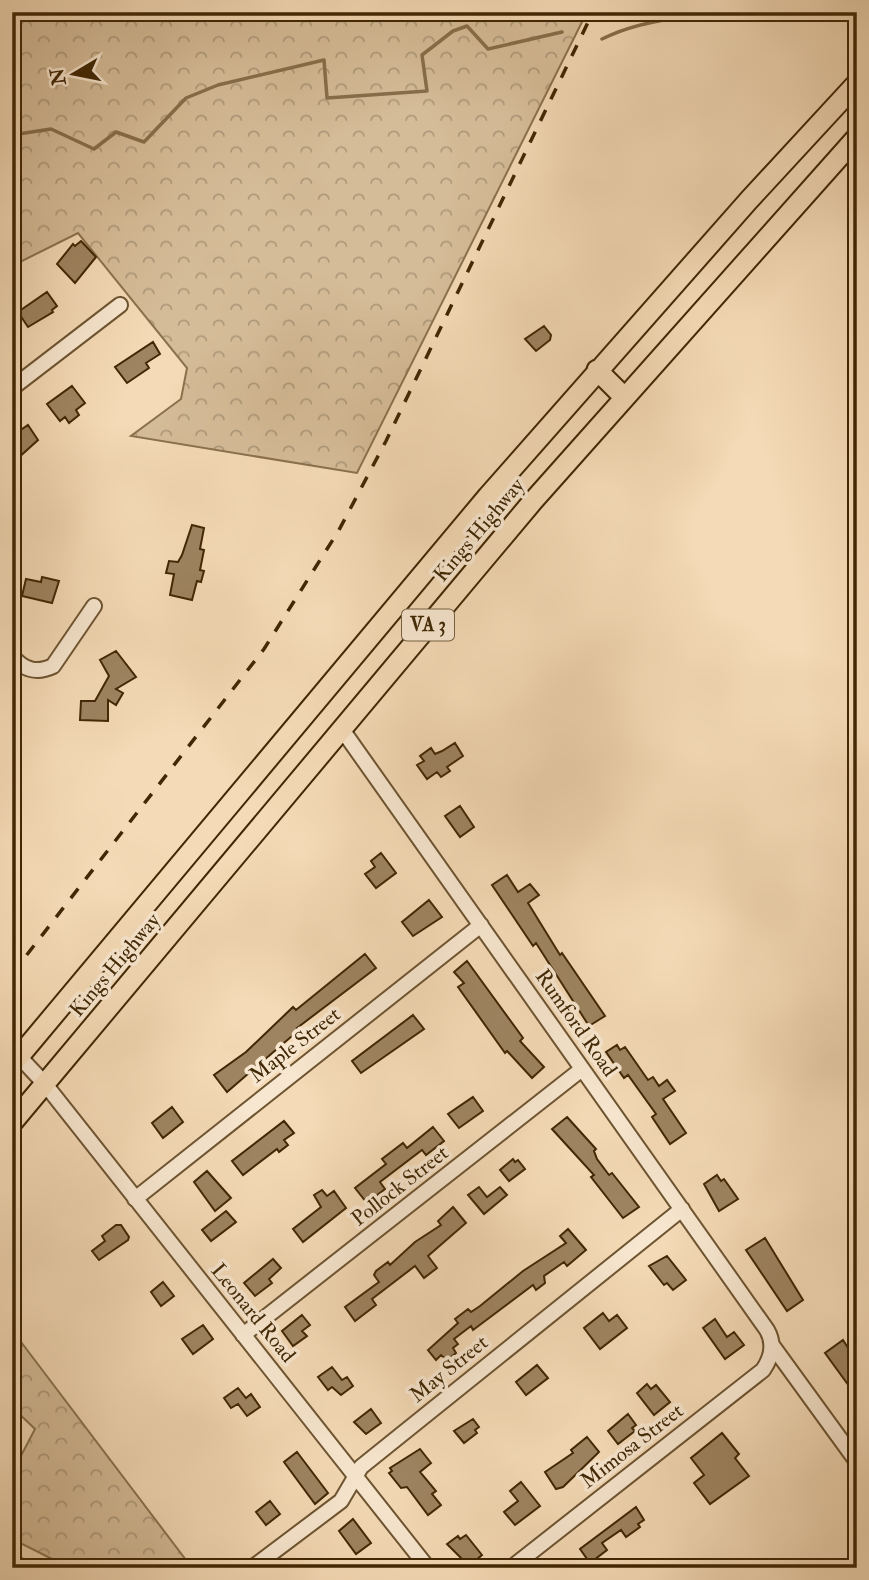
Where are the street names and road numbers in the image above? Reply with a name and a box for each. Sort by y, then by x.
street label: Kings Highway [428,472,531,588]
road number: VA 3 [402,610,454,640]
street label: Kings Highway [64,907,167,1023]
street label: Rumford Road [529,964,623,1083]
street label: Maple Street [244,1001,346,1089]
street label: Pollock Street [346,1140,454,1232]
street label: Leonard Road [205,1258,302,1369]
street label: May Street [404,1329,494,1409]
street label: Mimosa Street [575,1397,689,1495]

